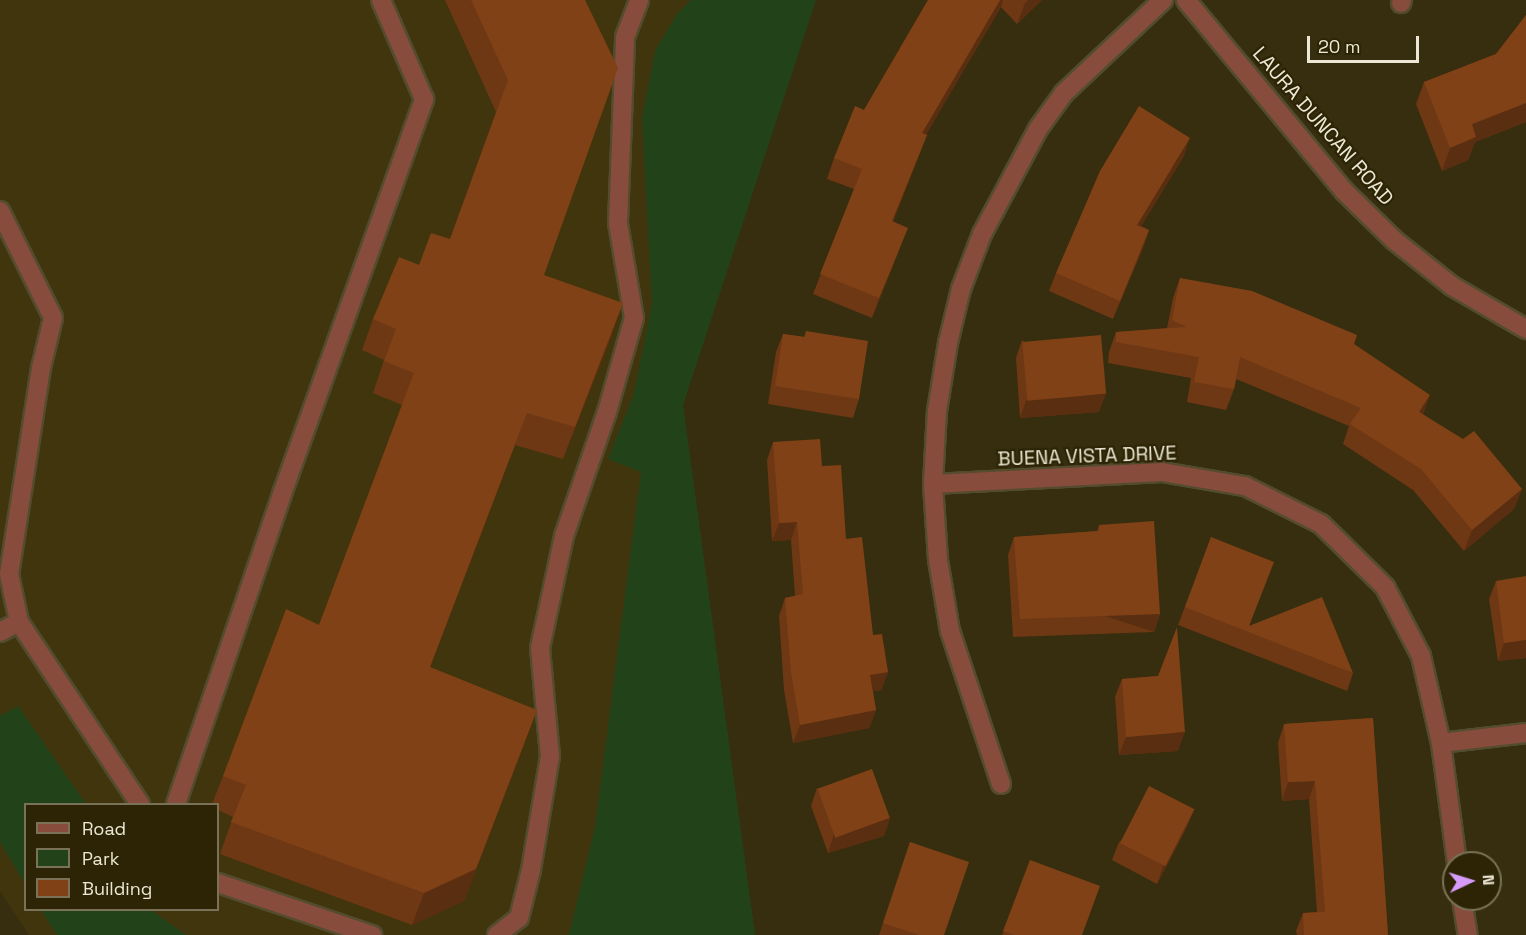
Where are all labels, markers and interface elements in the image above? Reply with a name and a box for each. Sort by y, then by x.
scale bar [1310,24,1422,62]
text: 20 m [1318,35,1361,58]
street label: LAURA DUNCAN ROAD [1248,42,1398,210]
street label: BUENA VISTA DRIVE [997,441,1177,471]
legend [24,803,219,911]
text: Road [82,817,126,840]
text: Park [82,847,119,870]
north arrow [1442,851,1502,911]
text: N [1478,874,1499,886]
text: Building [82,877,152,900]

